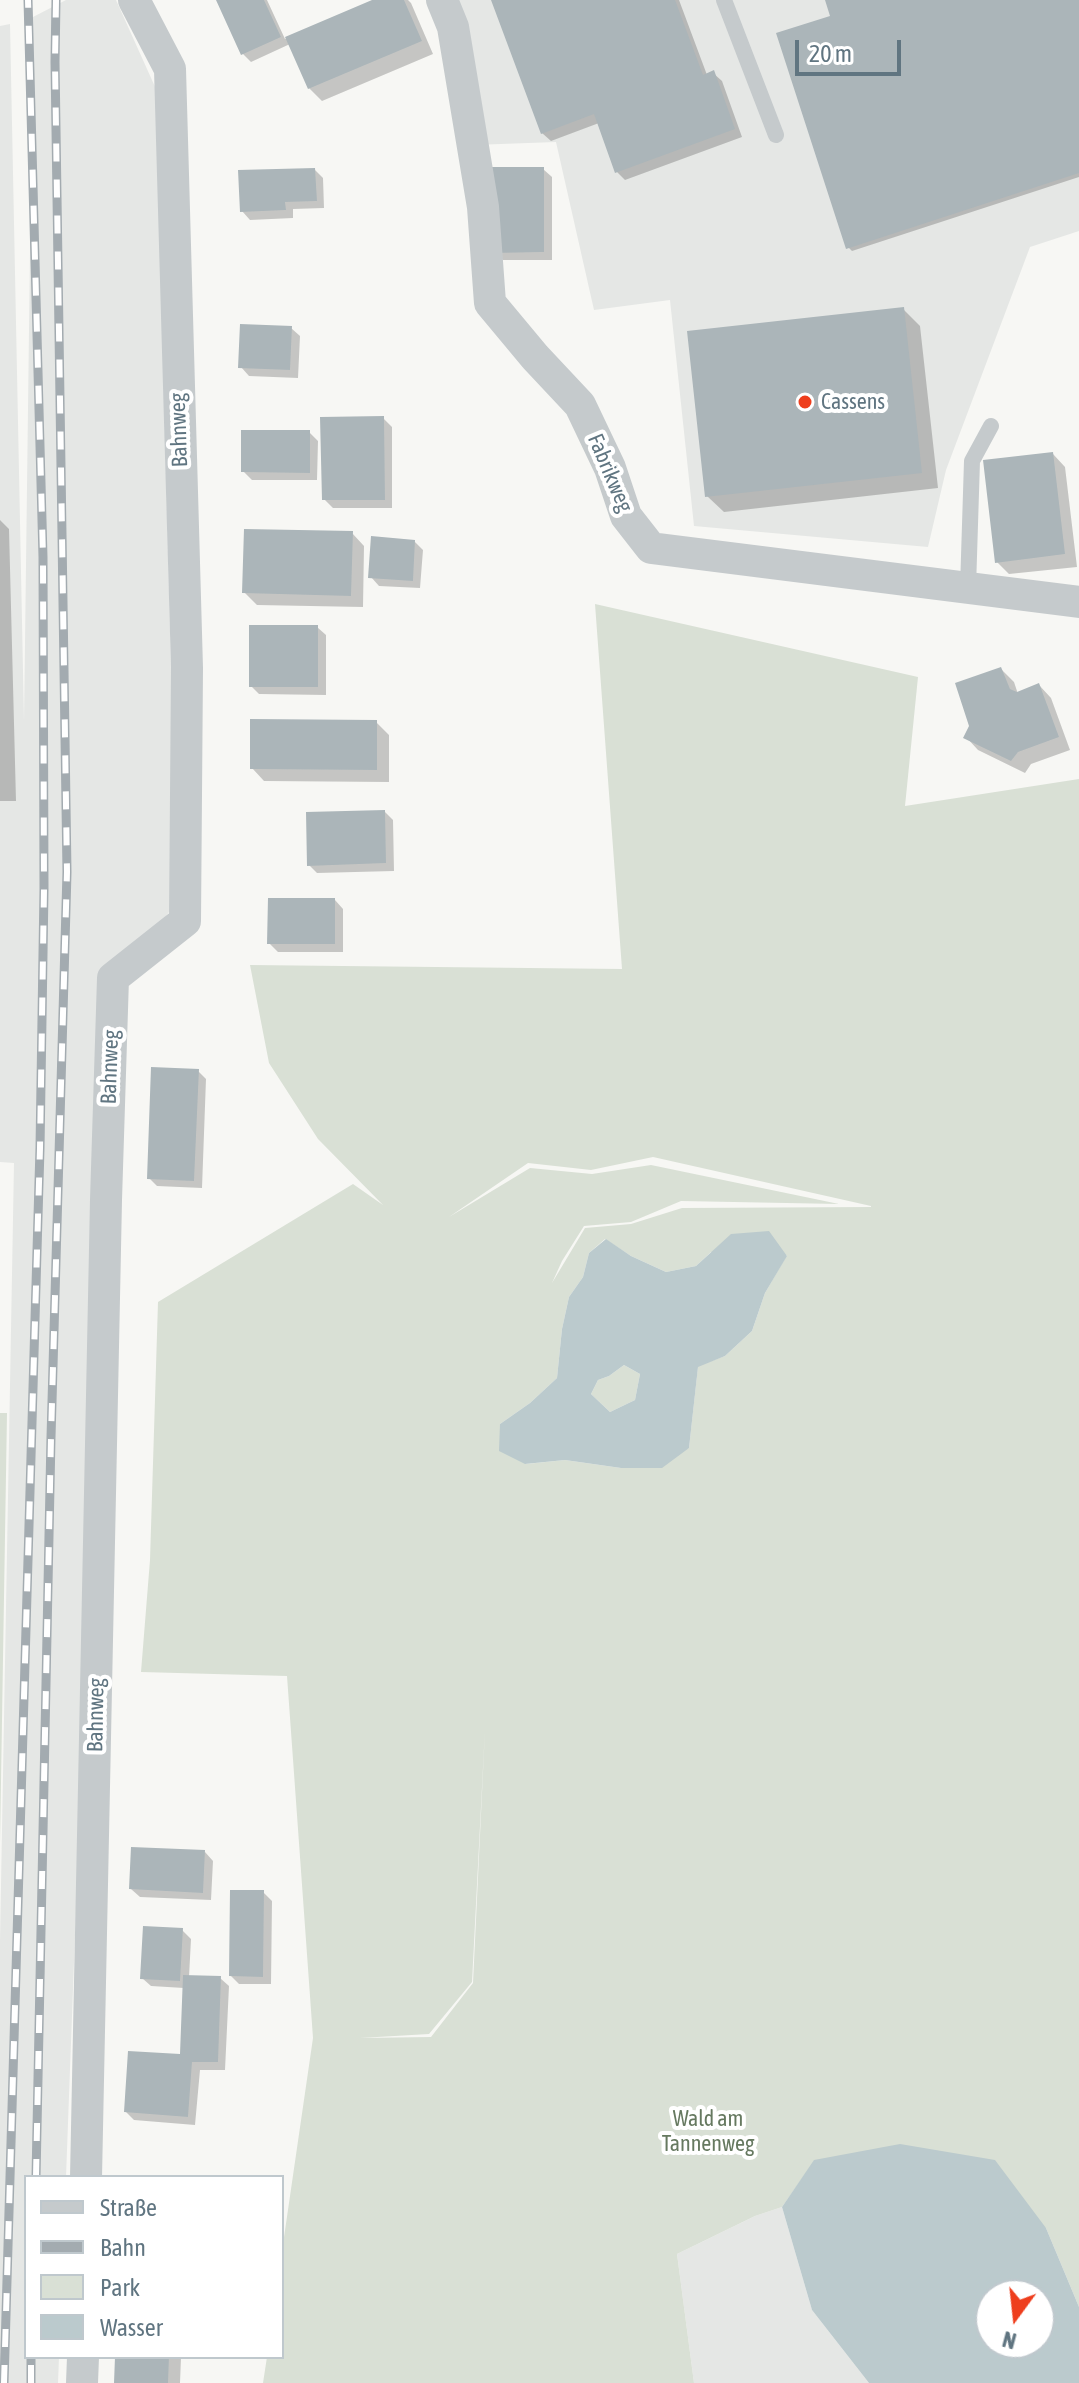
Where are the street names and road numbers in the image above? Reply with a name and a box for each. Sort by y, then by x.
street label: Bahnweg [165,392,193,468]
street label: Fabrikweg [582,430,638,516]
street label: Bahnweg [96,1029,124,1105]
street label: Bahnweg [82,1678,110,1752]

